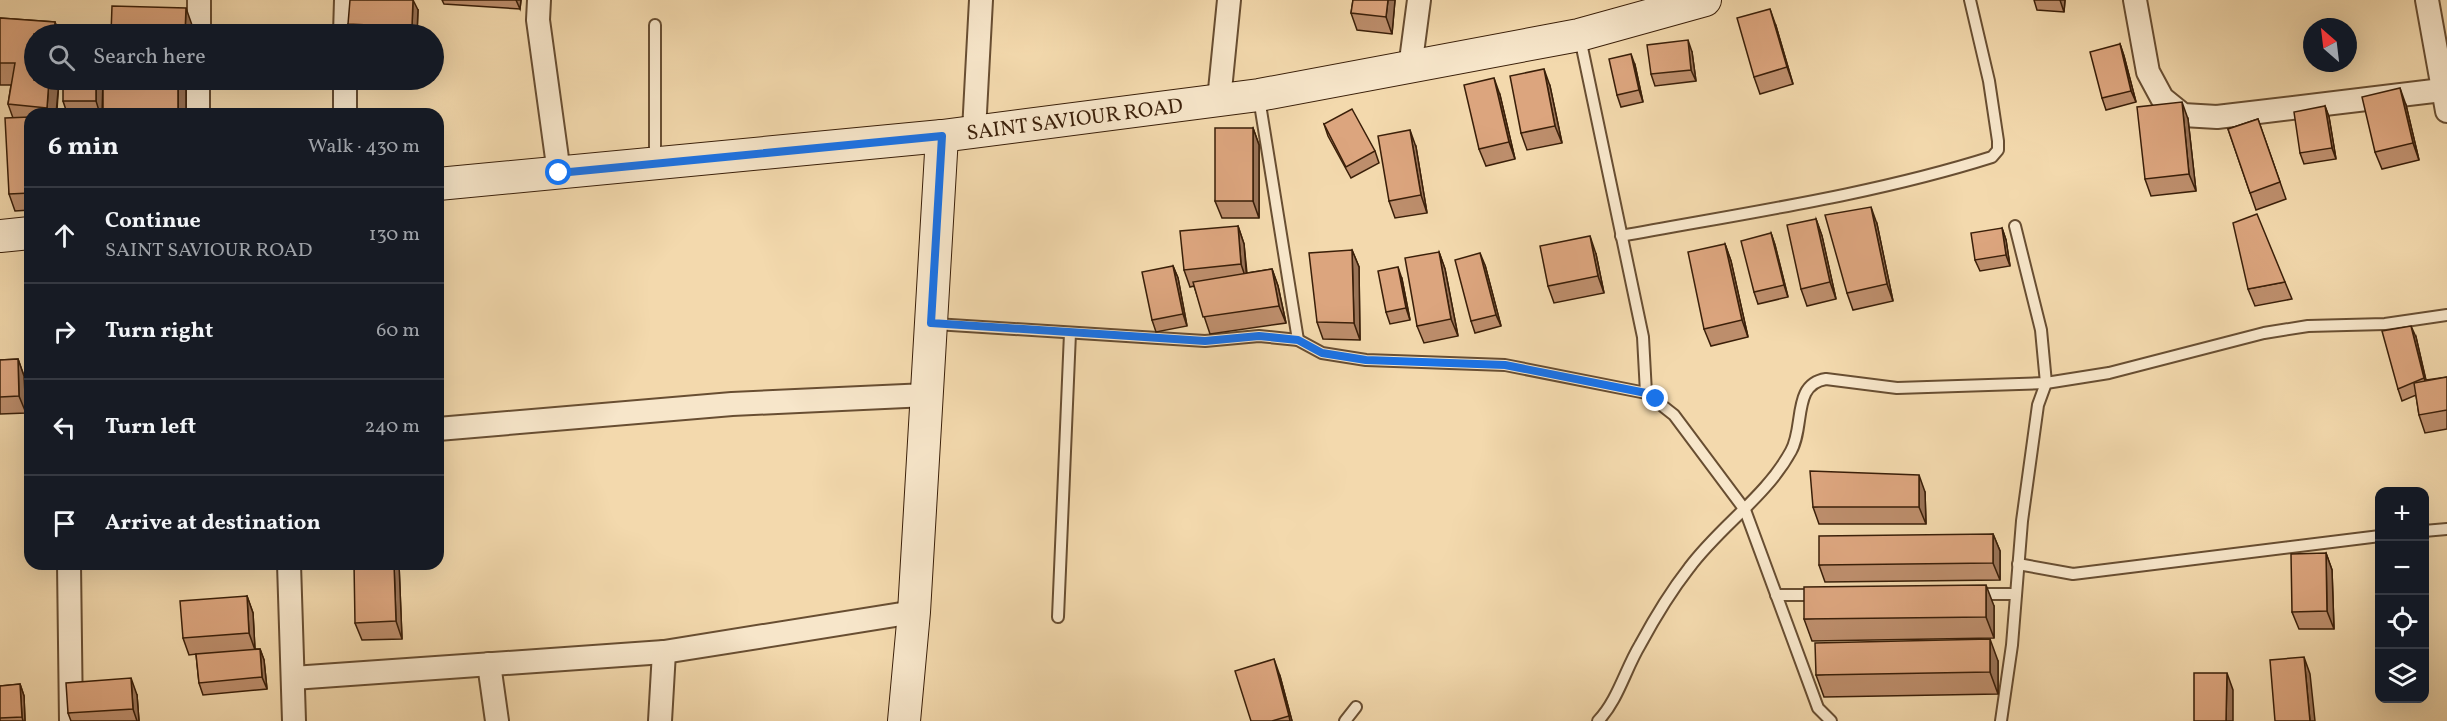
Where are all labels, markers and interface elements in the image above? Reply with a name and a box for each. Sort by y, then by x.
north arrow [2303,18,2357,72]
search box [24,24,444,90]
icon: search [45,41,78,74]
text: Search here [93,42,206,73]
street label: SAINT SAVIOUR ROAD [965,92,1185,149]
text: 6 min [48,129,119,165]
text: Walk · 430 m [308,133,420,161]
route start [545,159,571,185]
text: Continue [105,206,201,237]
icon: ahead [48,219,81,252]
text: 130 m [369,221,420,249]
text: SAINT SAVIOUR ROAD [105,237,312,265]
icon: right [48,315,81,348]
text: Turn right [105,316,213,347]
text: 60 m [376,317,420,345]
route end [1642,385,1668,411]
icon: left [48,411,81,444]
text: Turn left [105,412,196,443]
text: 240 m [365,413,420,441]
map controls [2375,487,2429,703]
button: + [2375,487,2429,541]
icon: arrive [48,507,81,540]
text: Arrive at destination [105,508,321,539]
button: − [2375,541,2429,595]
button: locate [2375,595,2429,649]
button: layers [2375,649,2429,703]

